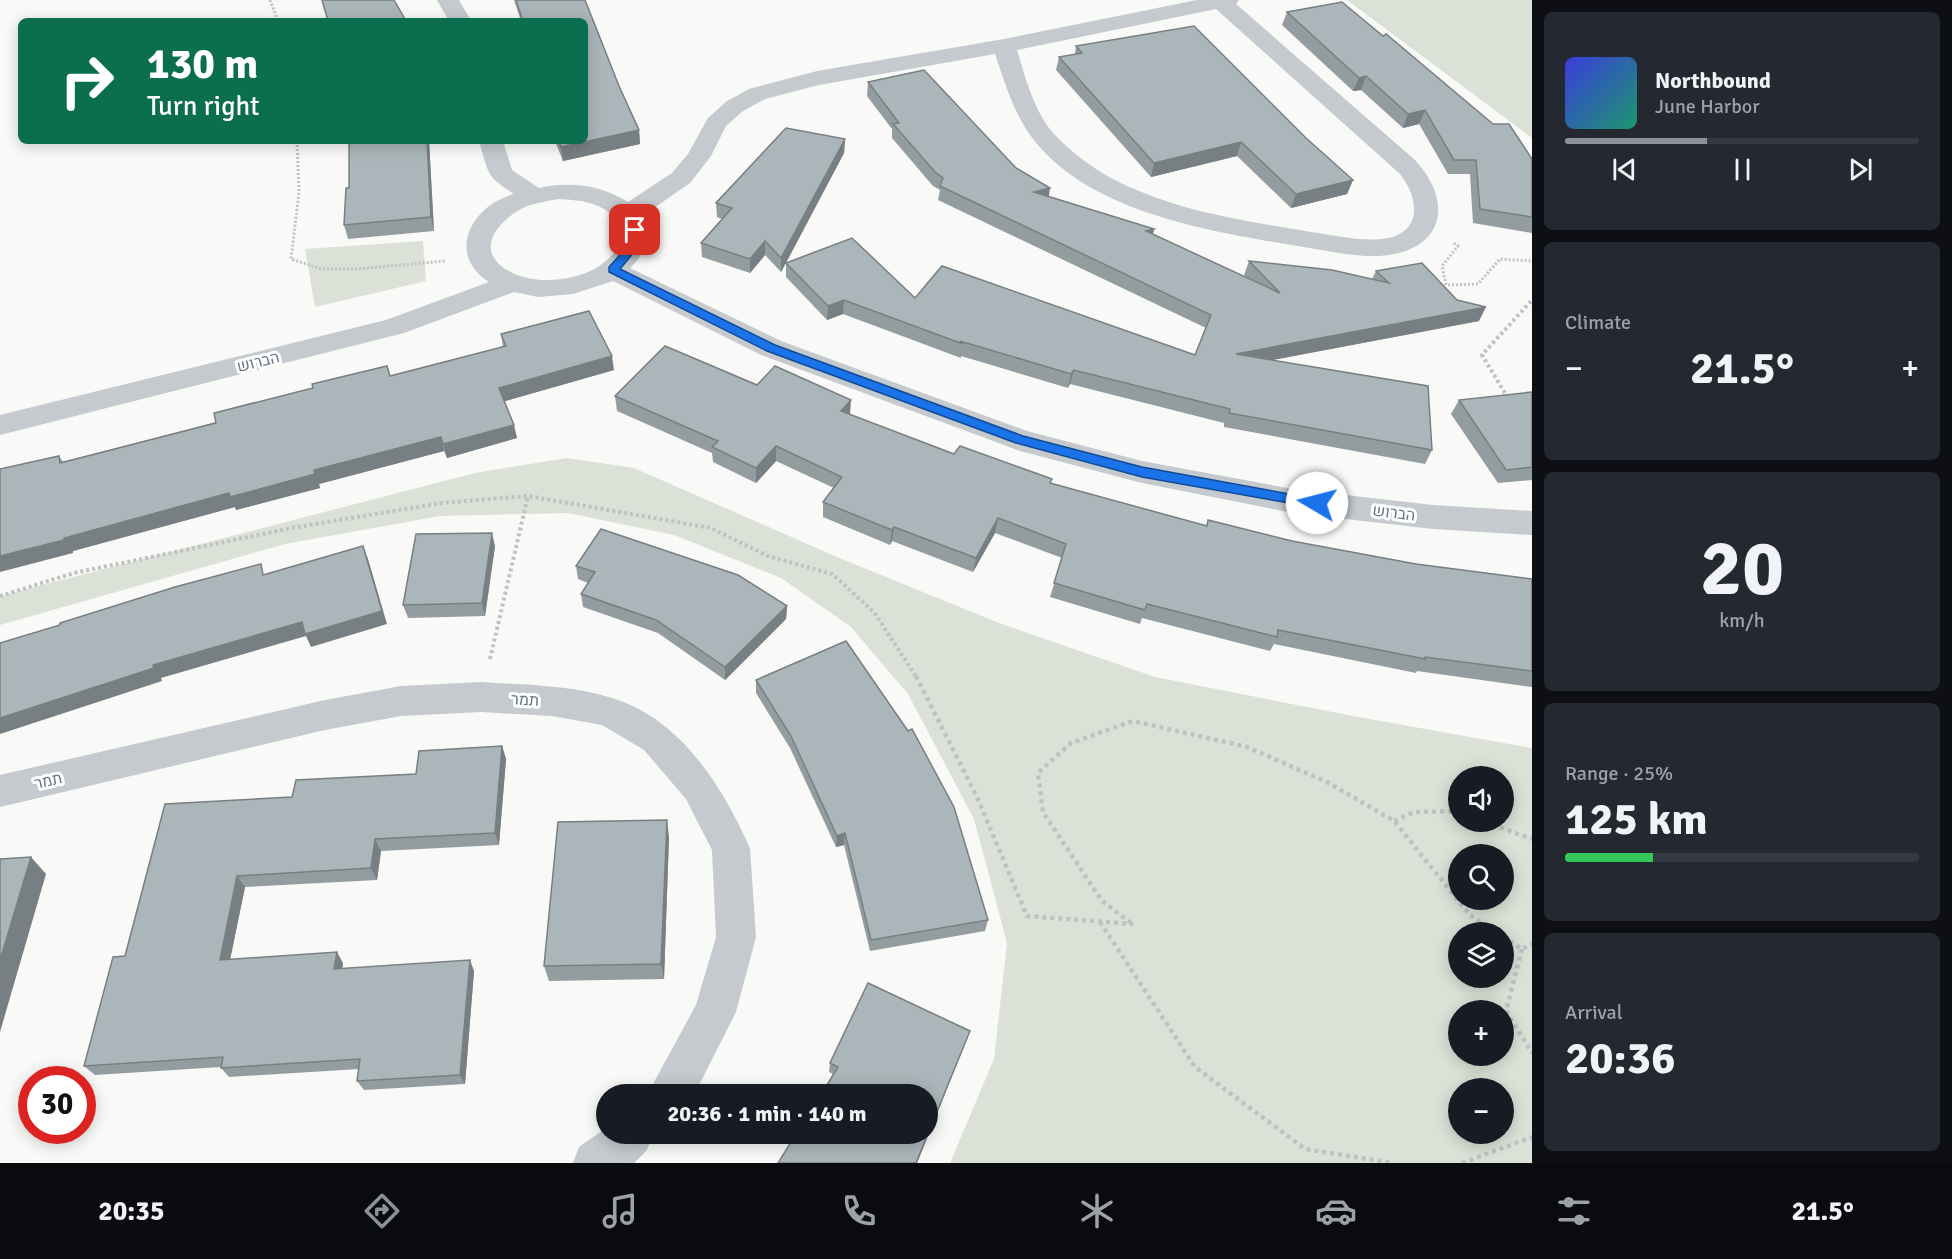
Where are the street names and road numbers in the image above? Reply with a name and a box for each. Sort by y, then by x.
street label: הברוש [235,347,282,377]
street label: הברוש [1371,500,1416,526]
street label: תמר [510,689,539,711]
street label: תמר [32,768,64,794]

